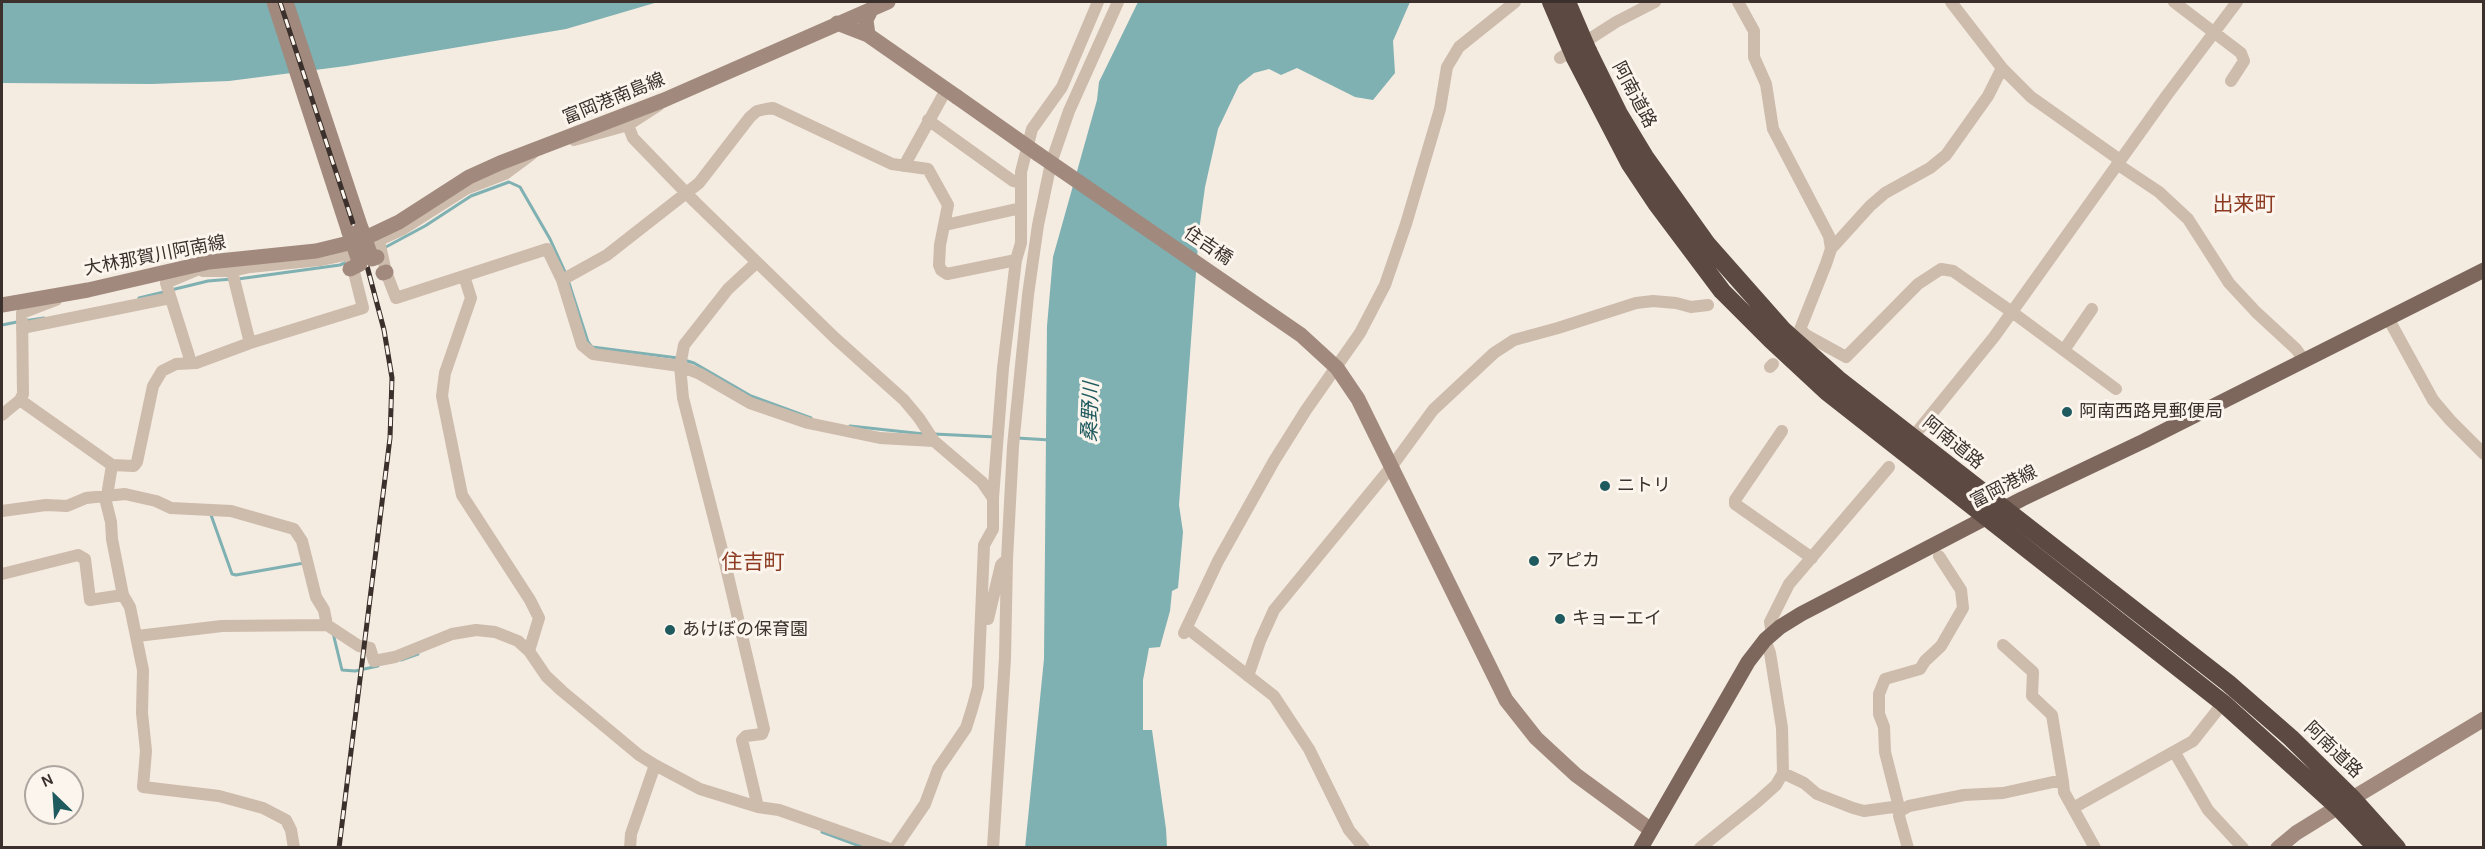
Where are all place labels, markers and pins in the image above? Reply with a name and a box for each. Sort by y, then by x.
place label: 阿南西路見郵便局 [2079,401,2223,423]
marker: 阿南西路見郵便局 [2060,405,2074,419]
place label: ニトリ [1617,475,1671,497]
marker: ニトリ [1598,479,1612,493]
place label: アピカ [1546,550,1600,572]
marker: アピカ [1527,554,1541,568]
place label: キョーエイ [1572,608,1662,630]
marker: キョーエイ [1553,612,1567,626]
place label: あけぼの保育園 [682,619,808,641]
marker: あけぼの保育園 [663,623,677,637]

